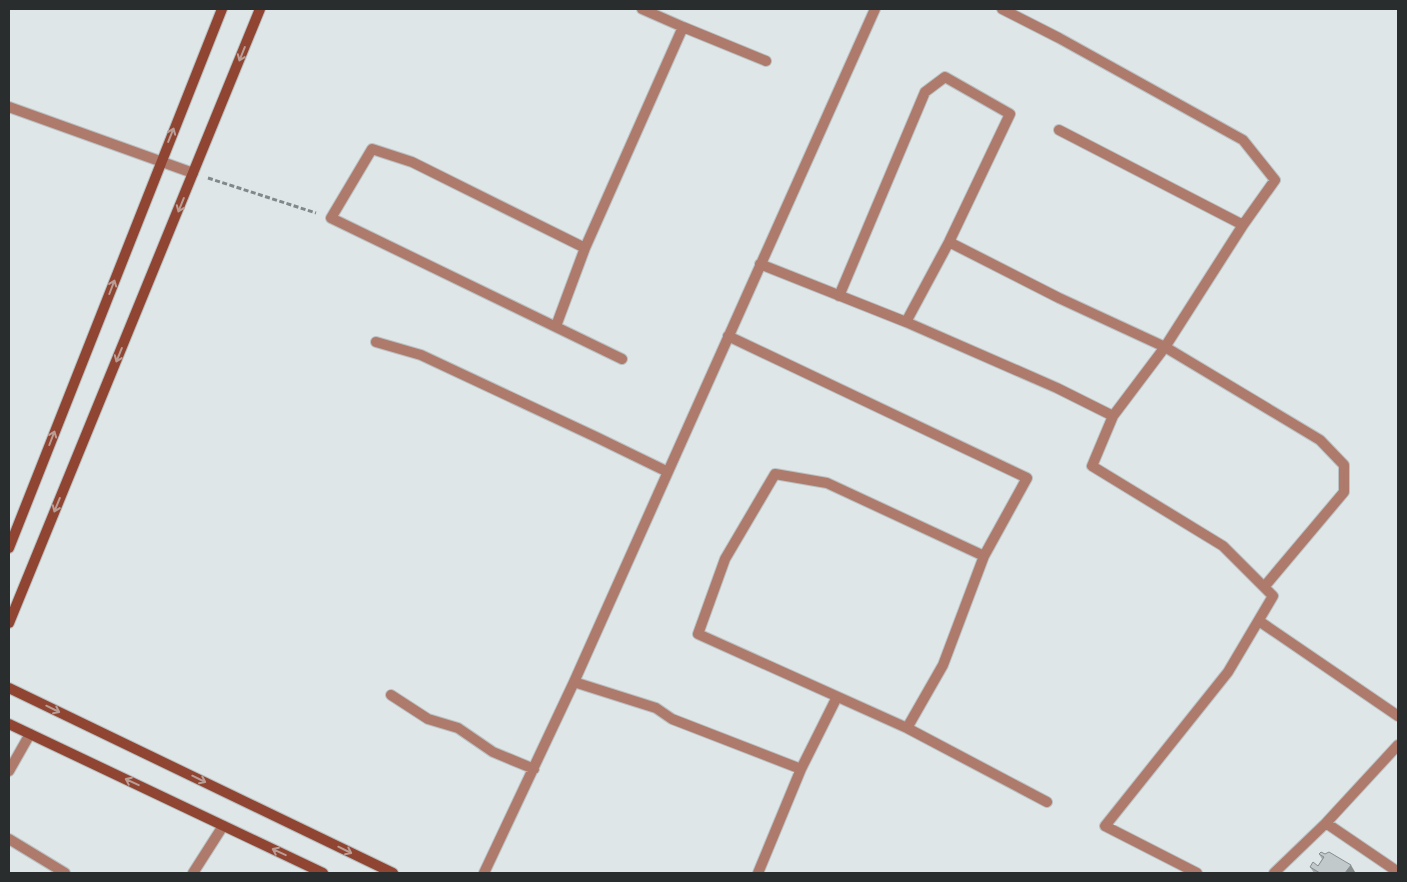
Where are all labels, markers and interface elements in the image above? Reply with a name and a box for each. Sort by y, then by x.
one-way arrow [236,46,246,61]
one-way arrow [168,128,177,143]
one-way arrow [175,197,184,212]
one-way arrow [108,279,117,294]
one-way arrow [113,347,123,362]
one-way arrow [48,431,57,446]
one-way arrow [52,497,61,512]
one-way arrow [45,705,60,714]
one-way arrow [191,775,206,785]
one-way arrow [125,777,140,787]
one-way arrow [337,846,352,855]
one-way arrow [272,847,287,857]

